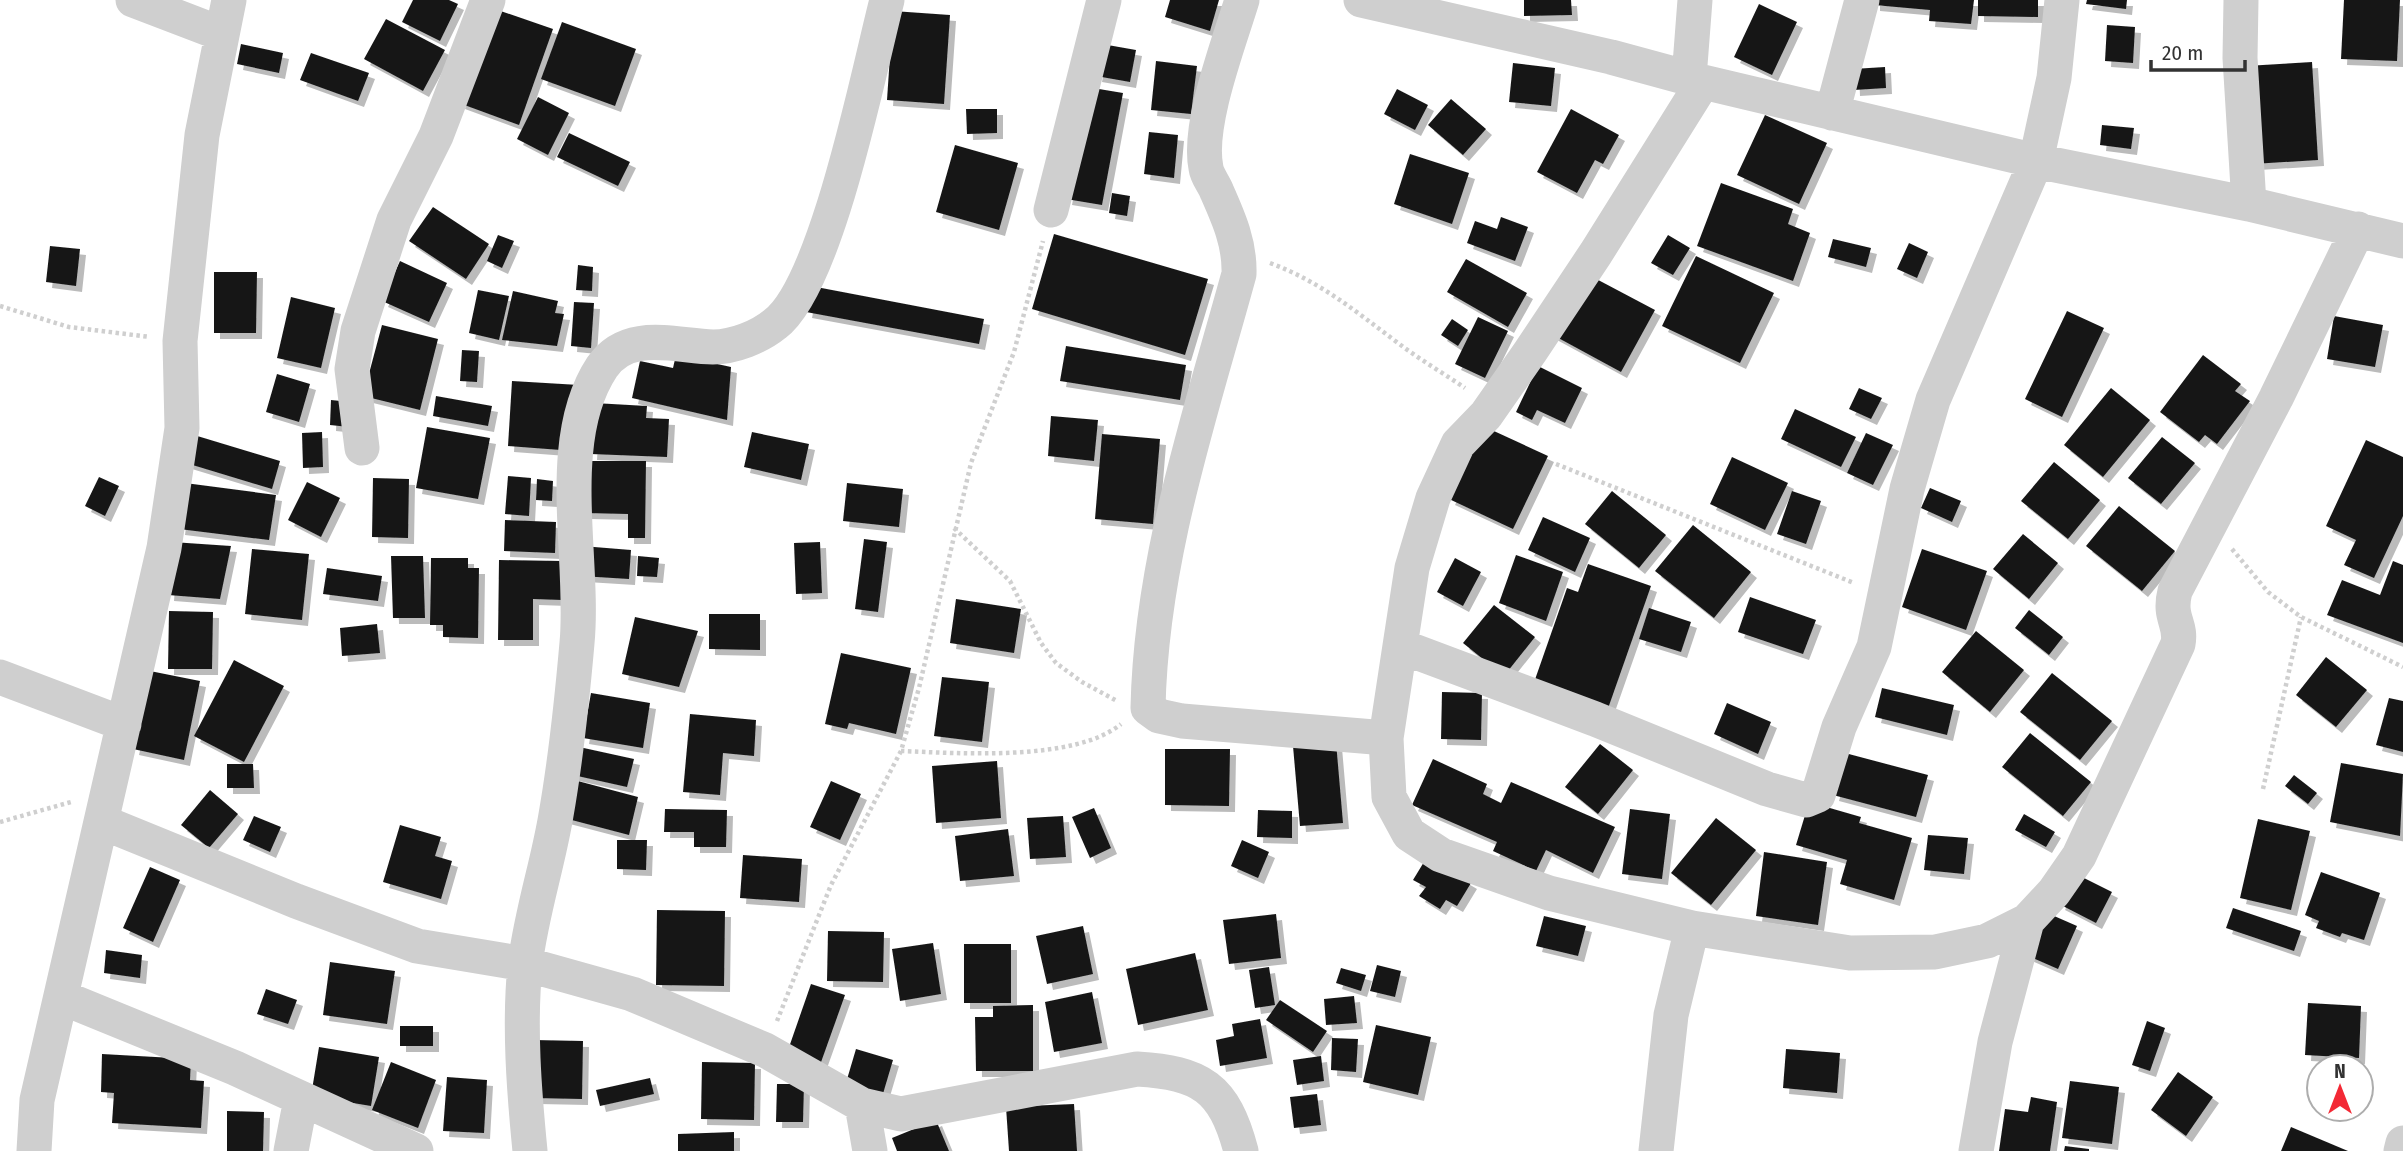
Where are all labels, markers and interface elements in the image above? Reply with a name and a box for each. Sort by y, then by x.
scale bar [2151,28,2246,72]
text: 20 m [2162,40,2203,66]
north arrow [2305,1053,2375,1123]
text: N [2334,1060,2346,1083]

